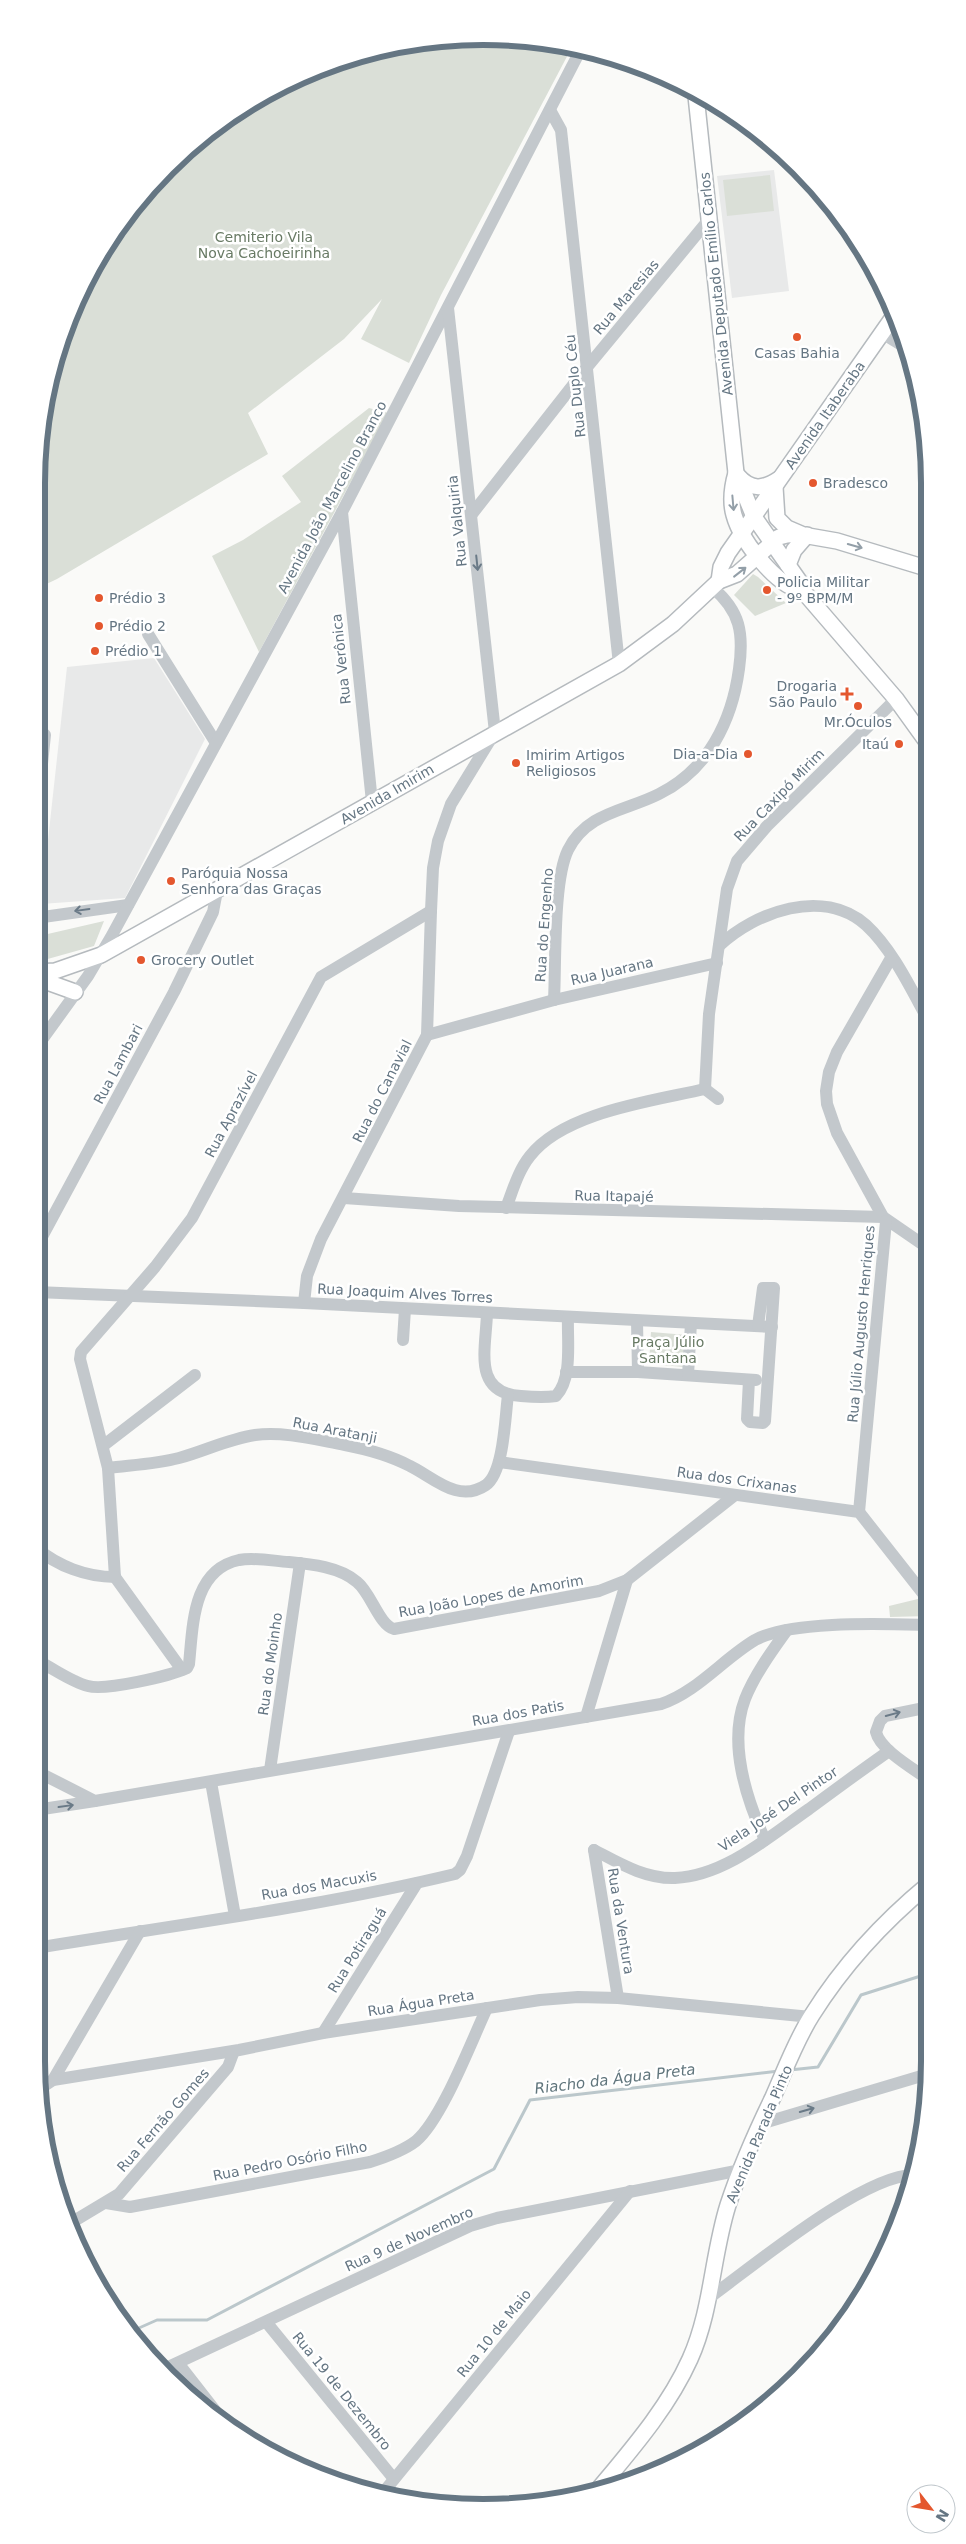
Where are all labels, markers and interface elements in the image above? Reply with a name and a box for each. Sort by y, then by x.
street label: Avenida Deputado Emílio Carlos [696,172,736,396]
park label: Cemiterio Vila Nova Cachoeirinha [198,229,330,261]
street label: Rua Maresias [590,256,662,338]
marker: Casas Bahia [791,331,803,343]
street label: Rua Duplo Céu [562,334,588,438]
place label: Casas Bahia [754,345,840,361]
street label: Avenida Itaberaba [782,358,868,472]
street label: Avenida João Marcelino Branco [274,398,390,596]
street label: Rua Valquiria [444,474,470,568]
place label: Bradesco [823,475,888,491]
marker: Bradesco [807,477,819,489]
one-way arrow [728,495,738,511]
one-way arrow [846,542,862,551]
one-way arrow [472,555,482,571]
one-way arrow [733,566,746,577]
place label: Policia Militar - 9º BPM/M [777,574,870,606]
marker: Policia Militar - 9º BPM/M [761,584,773,596]
place label: Prédio 3 [109,590,166,606]
marker: Prédio 3 [93,592,105,604]
street label: Rua Verônica [328,613,354,705]
place label: Prédio 2 [109,618,166,634]
marker: Prédio 2 [93,620,105,632]
place label: Prédio 1 [105,643,162,659]
marker: Prédio 1 [89,645,101,657]
place label: Drogaria São Paulo [769,678,837,710]
marker: Drogaria São Paulo [841,688,853,700]
marker: Mr.Óculos [852,700,864,712]
place label: Mr.Óculos [824,713,892,730]
place label: Itaú [862,736,889,752]
marker: Itaú [893,738,905,750]
street label: Rua Caxipó Mirim [731,745,827,845]
place label: Dia-a-Dia [673,746,738,762]
place label: Imirim Artigos Religiosos [526,747,625,779]
marker: Dia-a-Dia [742,748,754,760]
marker: Imirim Artigos Religiosos [510,757,522,769]
street label: Avenida Imirim [337,761,437,827]
place label: Paróquia Nossa Senhora das Graças [181,865,322,897]
street label: Rua do Engenho [532,867,556,983]
marker: Paróquia Nossa Senhora das Graças [165,875,177,887]
one-way arrow [74,905,90,915]
place label: Grocery Outlet [151,952,255,968]
marker: Grocery Outlet [135,954,147,966]
street label: Rua Juarana [569,954,655,988]
street label: Rua Lambari [90,1021,146,1107]
street label: Rua do Canavial [349,1037,415,1145]
street label: Rua Aprazível [201,1068,261,1160]
street label: Rua Itapajé [574,1187,654,1205]
street label: Rua Júlio Augusto Henriques [844,1225,878,1423]
street label: Rua Joaquim Alves Torres [317,1280,493,1306]
park label: Praça Júlio Santana [632,1334,704,1366]
street label: Rua Aratanji [291,1414,379,1446]
street label: Rua dos Crixanas [676,1464,798,1496]
street label: Rua João Lopes de Amorim [397,1572,585,1620]
street label: Rua do Moinho [255,1612,285,1716]
street label: Rua dos Patis [471,1697,565,1729]
one-way arrow [885,1709,901,1718]
street label: Viela José Del Pintor [715,1763,841,1855]
one-way arrow [57,1800,73,1810]
street label: Rua dos Macuxis [260,1867,378,1903]
street label: Rua da Ventura [605,1867,637,1975]
street label: Rua Potiraguá [324,1904,390,1996]
street label: Rua Água Preta [367,1987,475,2019]
water label: Riacho da Água Preta [534,2059,696,2098]
street label: Avenida Parada Pinto [723,2063,795,2205]
street label: Rua Fernão Gomes [114,2065,212,2175]
one-way arrow [798,2105,814,2115]
street label: Rua Pedro Osório Filho [212,2138,368,2184]
street label: Rua 9 de Novembro [342,2203,476,2275]
street label: Rua 10 de Maio [454,2286,534,2380]
street label: Rua 19 de Dezembro [289,2329,395,2453]
north arrow [906,2484,956,2534]
text: N [932,2507,952,2525]

